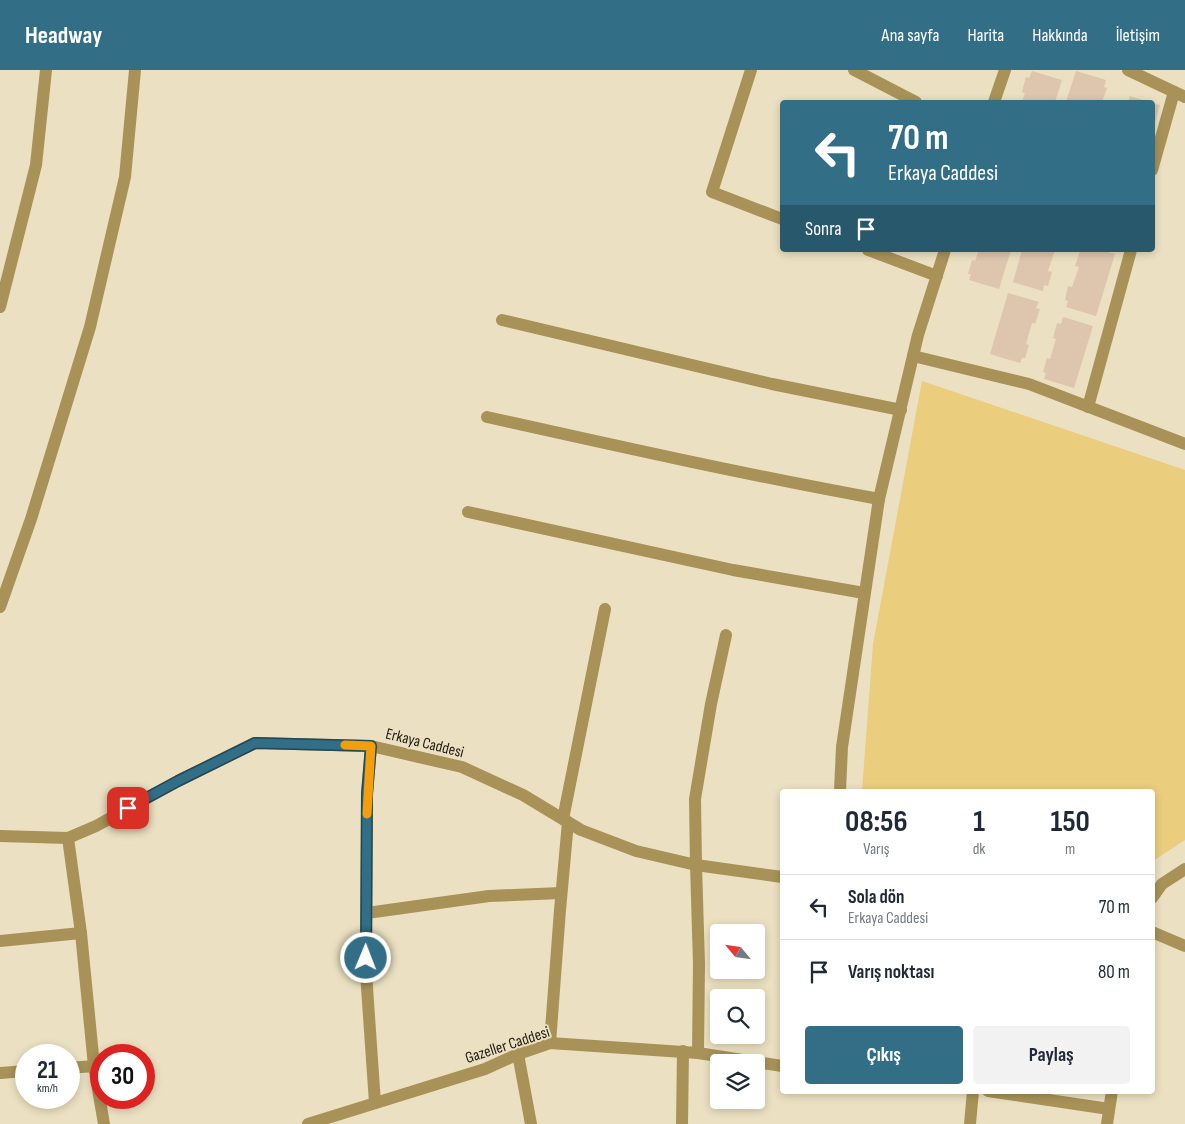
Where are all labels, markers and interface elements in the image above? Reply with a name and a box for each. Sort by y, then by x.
text: Headway [25,21,102,50]
text: Ana sayfa [882,25,939,46]
text: Harita [967,25,1004,46]
text: Hakkında [1032,25,1088,46]
text: İletişim [1116,25,1160,46]
text: 70 m [888,117,948,160]
icon: left [805,120,870,185]
text: Erkaya Caddesi [888,160,998,187]
icon: arrive [852,215,880,243]
text: Sonra [805,218,842,241]
street label: Erkaya Caddesi [383,725,466,762]
pin [107,787,149,829]
icon: arrive [114,794,142,822]
text: 08:56 [845,804,908,840]
text: 1 [973,804,985,840]
text: 150 [1051,804,1090,840]
text: Varış [863,840,889,859]
text: dk [973,840,985,859]
text: m [1065,840,1075,859]
text: Sola dön [848,886,904,909]
icon: left [805,893,833,921]
text: 70 m [1099,896,1130,919]
text: Erkaya Caddesi [848,909,928,928]
north arrow [710,924,765,979]
map controls [710,924,765,1109]
position arrow [339,931,391,983]
icon: arrive [805,958,833,986]
text: Varış noktası [848,961,934,984]
text: 80 m [1098,961,1130,984]
button: search [710,989,765,1044]
street label: Gazeller Caddesi [463,1023,552,1068]
button: Çıkış [805,1026,963,1084]
button: Paylaş [973,1026,1130,1084]
speed limit sign: 30 [90,1044,155,1109]
button: layers [710,1054,765,1109]
text: 21 [37,1055,58,1086]
text: km/h [37,1081,58,1096]

